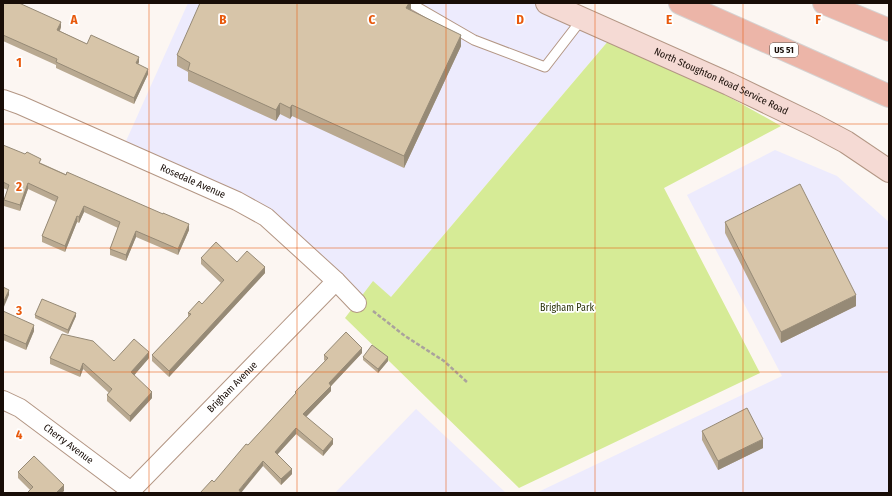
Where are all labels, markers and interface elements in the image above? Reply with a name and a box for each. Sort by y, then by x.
text: A [69,12,78,27]
text: B [219,12,227,27]
text: C [369,12,376,27]
text: D [516,12,524,27]
text: E [666,12,672,27]
text: F [815,12,821,27]
road number: US 51 [770,43,798,57]
street label: North Stoughton Road Service Road [652,45,790,118]
text: 1 [16,55,22,70]
street label: Rosedale Avenue [158,162,227,201]
text: 2 [15,179,22,194]
park label: Brigham Park [540,302,594,314]
text: 3 [15,303,22,318]
street label: Brigham Avenue [205,359,260,415]
street label: Cherry Avenue [41,422,96,467]
text: 4 [16,427,23,442]

